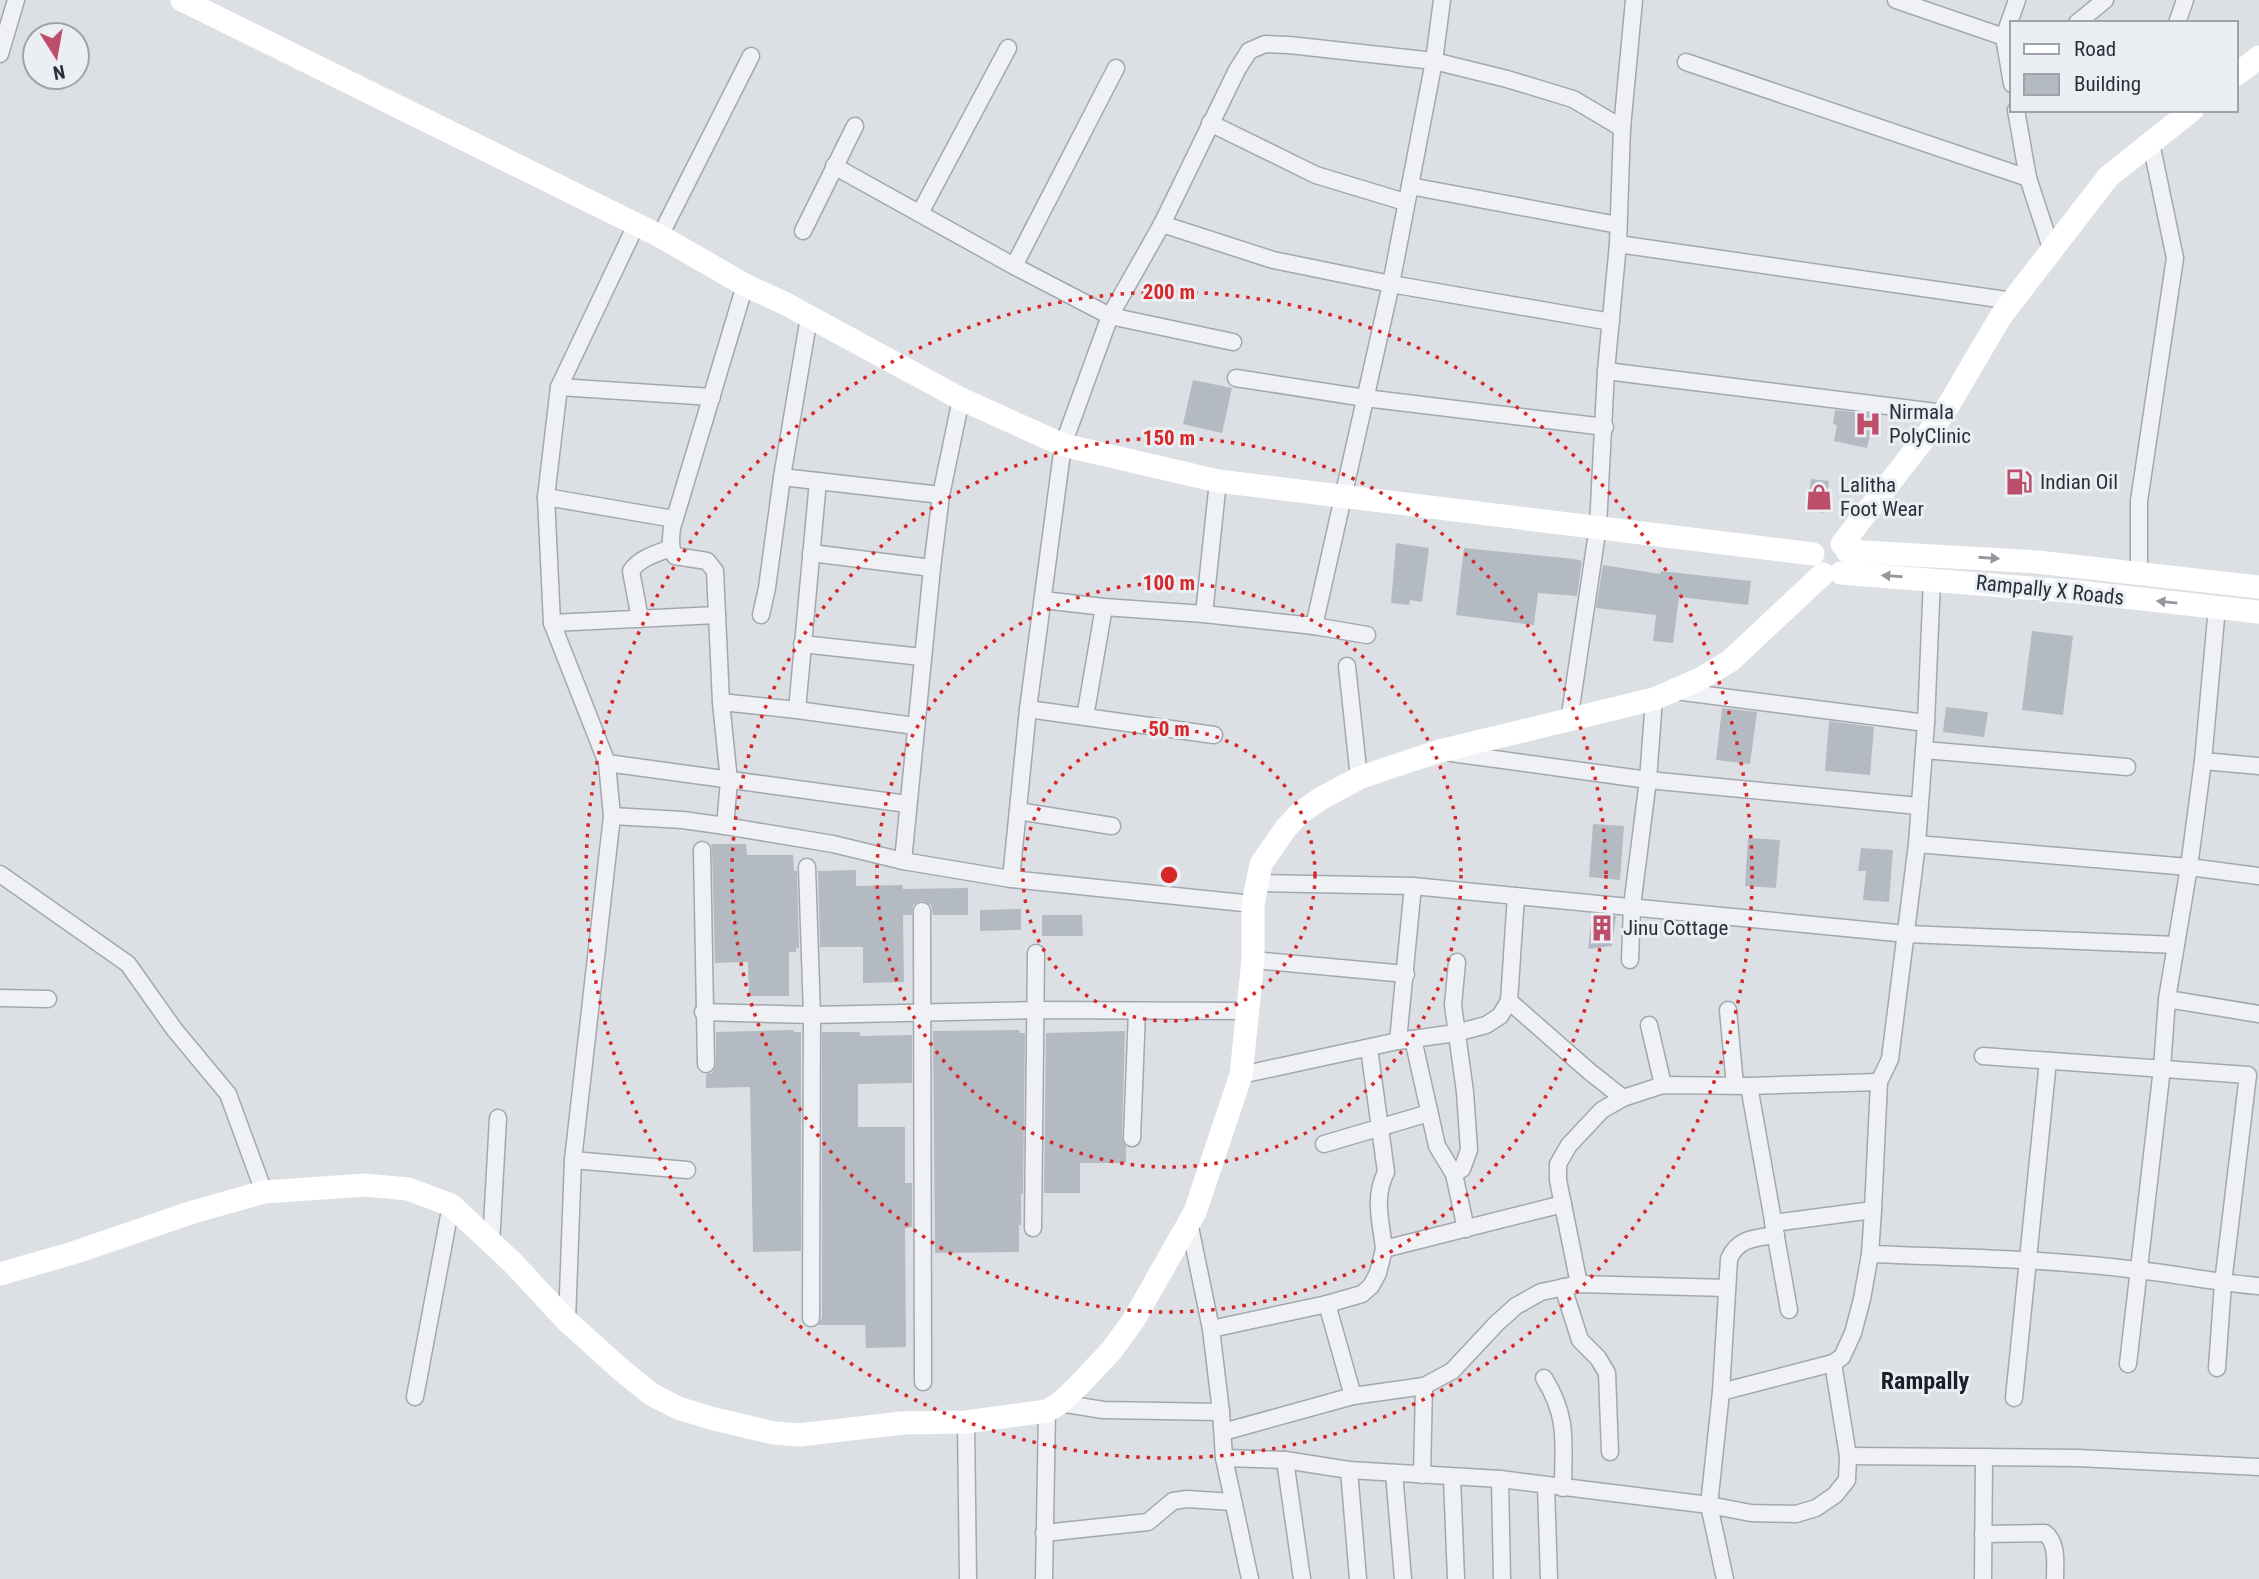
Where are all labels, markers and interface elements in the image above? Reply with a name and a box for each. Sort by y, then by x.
north arrow [21,21,91,91]
legend [2010,21,2238,112]
text: Road [2074,37,2116,61]
text: N [51,60,67,85]
text: Building [2074,72,2141,96]
text: 200 m [1143,280,1195,304]
place label: Nirmala PolyClinic [1889,400,1971,448]
hospital icon: Nirmala PolyClinic [1853,409,1883,439]
text: 150 m [1143,426,1195,450]
fuel station icon: Indian Oil [2004,467,2034,497]
place label: Indian Oil [2040,470,2118,494]
place label: Lalitha Foot Wear [1840,473,1924,521]
shop icon: Lalitha Foot Wear [1804,482,1834,512]
one-way arrow [1978,553,2000,564]
one-way arrow [1880,570,1902,581]
street label: Rampally X Roads [1975,570,2125,610]
text: 100 m [1143,571,1195,595]
one-way arrow [2156,596,2178,607]
text: 50 m [1148,717,1190,741]
centre of rings [1157,863,1181,887]
building icon: Jinu Cottage [1587,913,1617,943]
place label: Jinu Cottage [1623,916,1728,940]
district label: Rampally [1881,1367,1969,1395]

